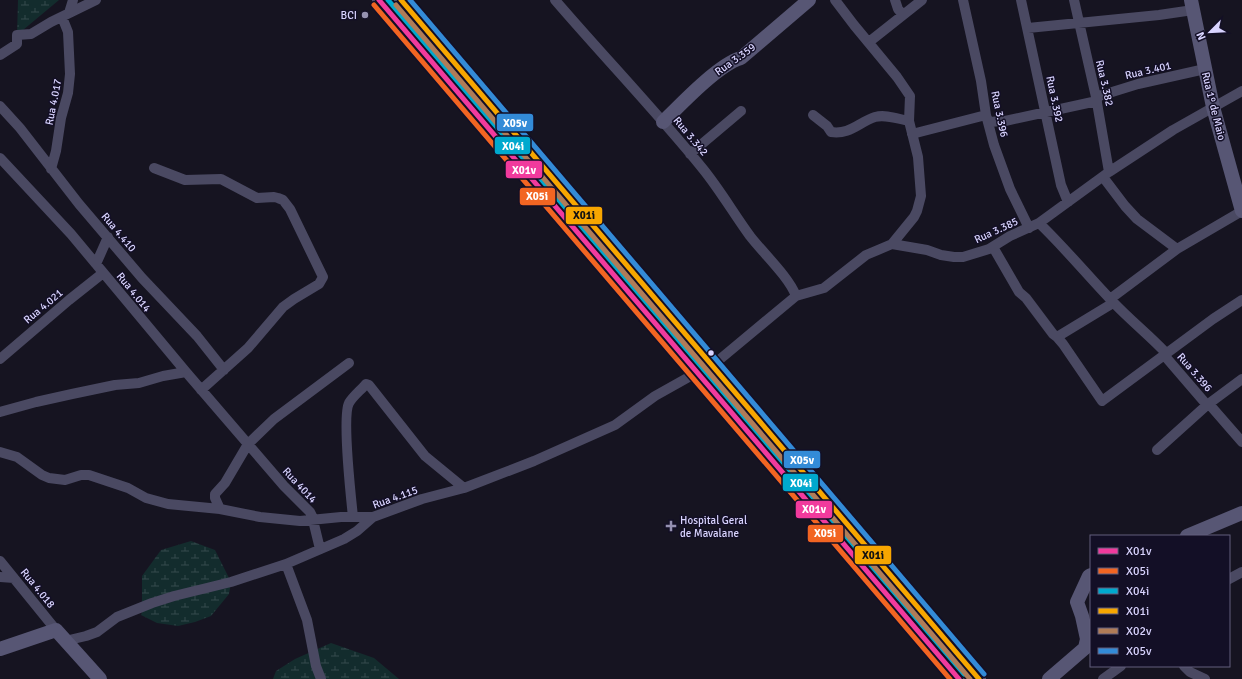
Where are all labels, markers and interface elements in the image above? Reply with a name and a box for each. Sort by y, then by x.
place label: BCI [341,9,357,22]
marker: BCI [360,10,370,20]
north arrow [1190,12,1230,52]
text: N [1194,30,1209,42]
street label: Rua 3.359 [712,40,758,78]
street label: Rua 3.382 [1093,59,1116,108]
street label: Rua 3.401 [1124,59,1173,82]
street label: Rua 1º de Maio [1199,70,1228,142]
street label: Rua 3.392 [1043,75,1066,124]
street label: Rua 4.017 [43,78,64,126]
street label: Rua 3.396 [988,90,1011,139]
line badge: X05v [496,113,534,132]
street label: Rua 3.342 [671,114,711,159]
text: X05v [503,117,528,130]
line badge: X04i [494,136,531,155]
text: X04i [502,140,524,153]
line badge: X01v [505,160,543,179]
text: X01v [512,164,537,177]
line badge: X05i [519,187,556,206]
text: X05i [526,190,548,203]
line badge: X01i [565,206,603,225]
text: X01i [573,209,595,222]
street label: Rua 4.410 [99,210,139,255]
street label: Rua 3.385 [972,215,1020,246]
street label: Rua 4.014 [114,270,153,315]
street label: Rua 4.021 [21,286,66,326]
unlabelled marker [706,348,716,358]
street label: Rua 3.396 [1174,350,1215,394]
line badge: X05v [783,450,821,469]
text: X05v [790,454,815,467]
street label: Rua 4014 [280,465,319,506]
line badge: X04i [782,473,819,492]
text: X04i [790,477,812,490]
street label: Rua 4.115 [371,483,420,512]
line badge: X01v [795,500,833,519]
text: X01v [802,503,827,516]
place label: Hospital Geral de Mavalane [680,514,747,540]
marker: Hospital Geral de Mavalane [665,520,677,532]
line badge: X05i [807,524,844,543]
text: X05i [814,527,836,540]
legend [1090,535,1230,667]
text: X01v [1126,544,1152,559]
line badge: X01i [854,545,892,565]
text: X01i [862,549,884,562]
text: X05i [1126,564,1149,579]
street label: Rua 4.018 [18,566,57,611]
text: X04i [1126,584,1149,599]
text: X01i [1126,604,1149,619]
text: X02v [1126,624,1152,639]
text: X05v [1126,644,1152,659]

